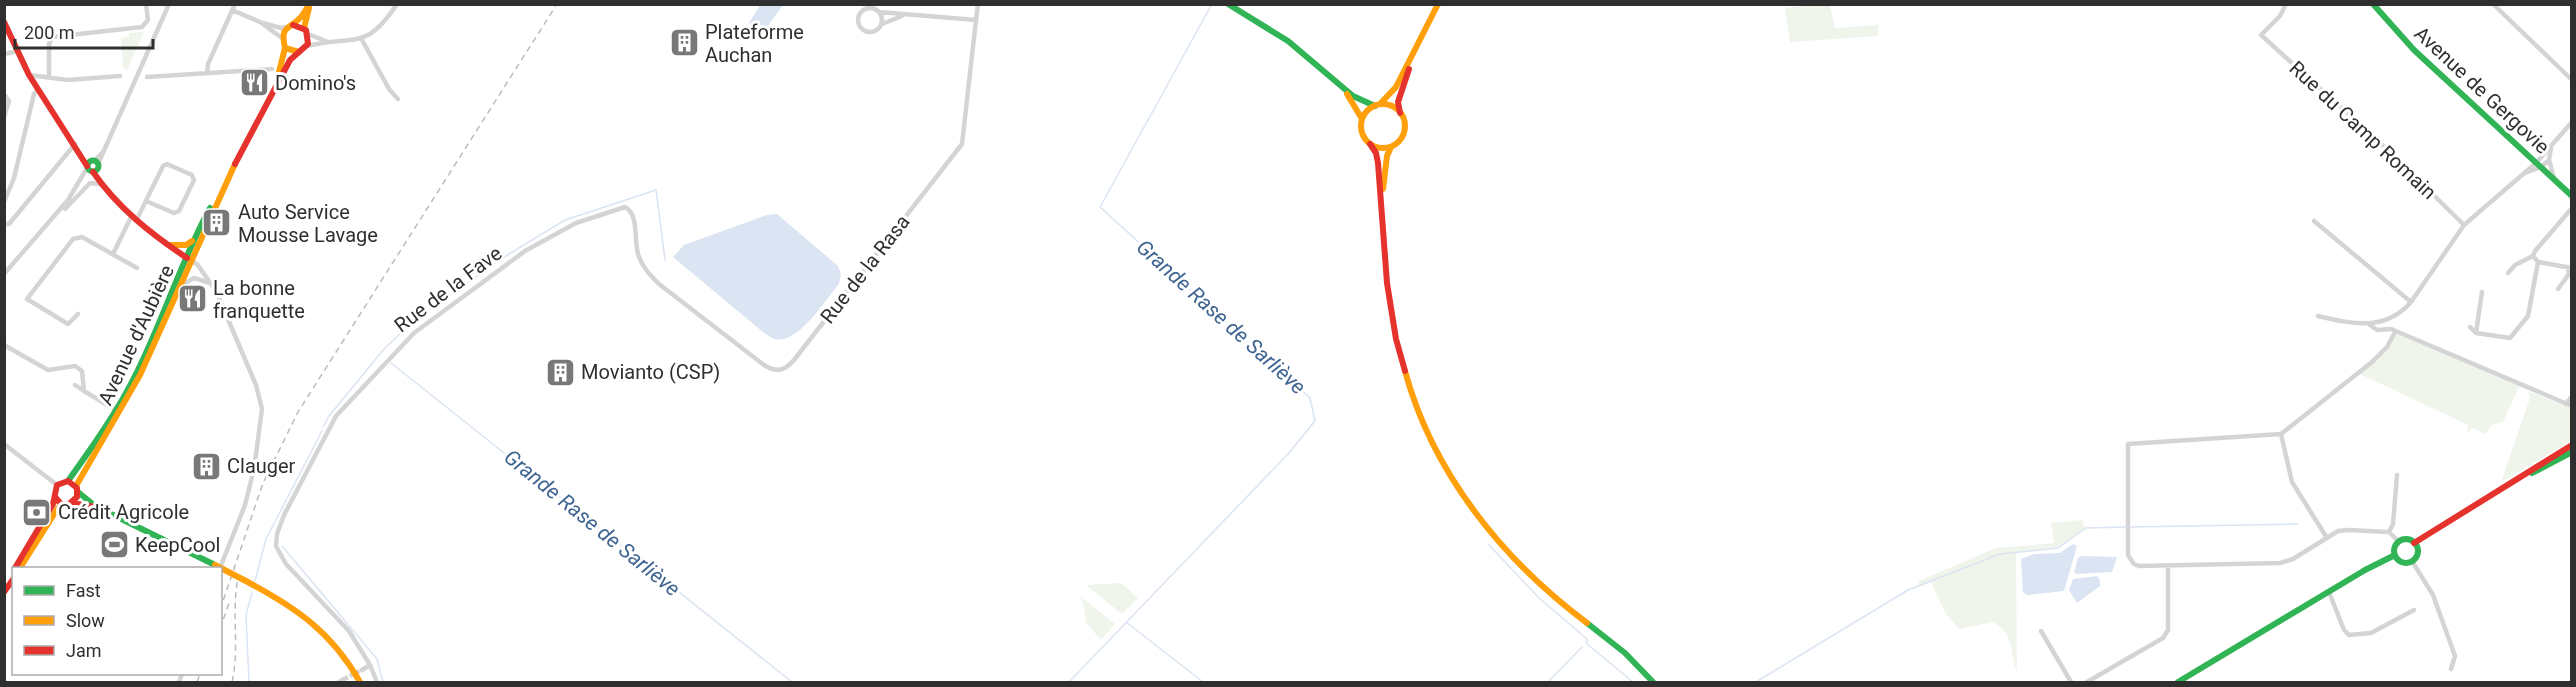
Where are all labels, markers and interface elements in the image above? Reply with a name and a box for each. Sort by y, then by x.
scale bar [15,12,153,50]
place label: Plateforme Auchan [705,20,804,67]
street label: Avenue de Gergovie [2410,21,2554,159]
text: 200 m [24,22,75,43]
building icon: Plateforme Auchan [668,27,700,59]
street label: Rue du Camp Romain [2285,56,2441,204]
restaurant icon: Domino's [238,67,270,99]
place label: Domino's [275,71,356,95]
place label: Auto Service Mousse Lavage [238,200,378,247]
building icon: Auto Service Mousse Lavage [201,207,233,239]
street label: Rue de la Rasa [815,210,915,328]
water label: Grande Rase de Sarliève [1132,235,1311,399]
street label: Rue de la Fave [390,241,506,337]
street label: Avenue d'Aubière [93,261,179,409]
place label: La bonne franquette [213,276,305,323]
restaurant icon: La bonne franquette [176,283,208,315]
building icon: Movianto (CSP) [544,356,576,388]
place label: Movianto (CSP) [581,360,720,384]
water label: Grande Rase de Sarliève [499,445,685,601]
building icon: Clauger [190,450,222,482]
place label: Clauger [227,454,296,478]
bank icon: Crédit Agricole [21,496,53,528]
place label: Crédit Agricole [58,500,189,524]
sports icon: KeepCool [98,529,130,561]
place label: KeepCool [135,533,220,557]
legend [12,567,222,675]
text: Fast [66,580,101,601]
text: Slow [66,610,105,631]
text: Jam [66,640,102,661]

